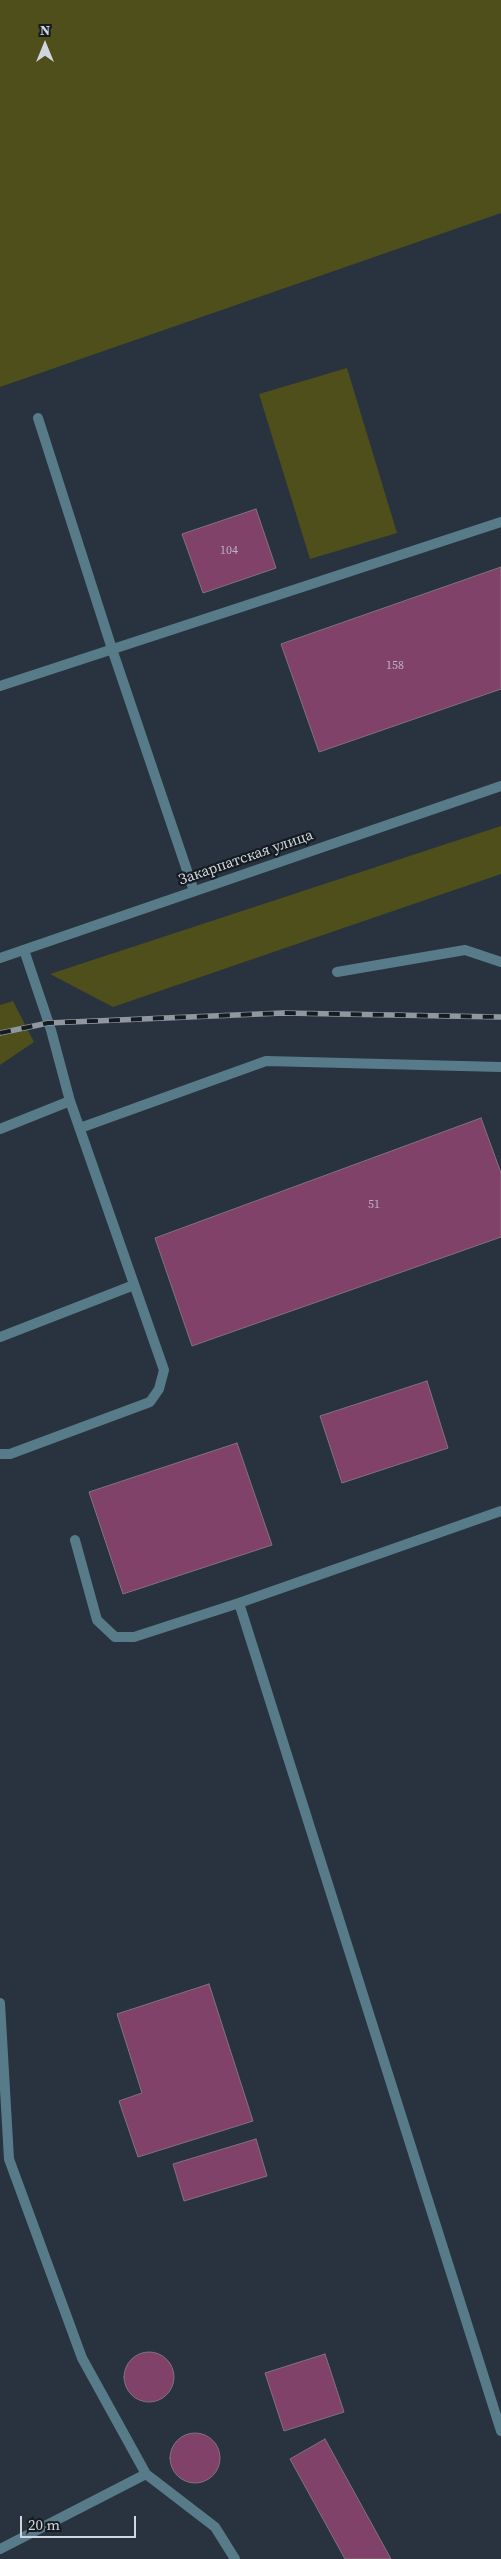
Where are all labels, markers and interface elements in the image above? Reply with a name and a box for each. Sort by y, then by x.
north arrow [20,20,70,70]
text: N [40,20,50,40]
house number: 104 [220,544,238,558]
house number: 158 [386,659,404,673]
street label: Закарпатская улица [176,826,316,890]
house number: 51 [368,1198,380,1212]
scale bar [22,2506,139,2538]
text: 20 m [28,2514,60,2535]

